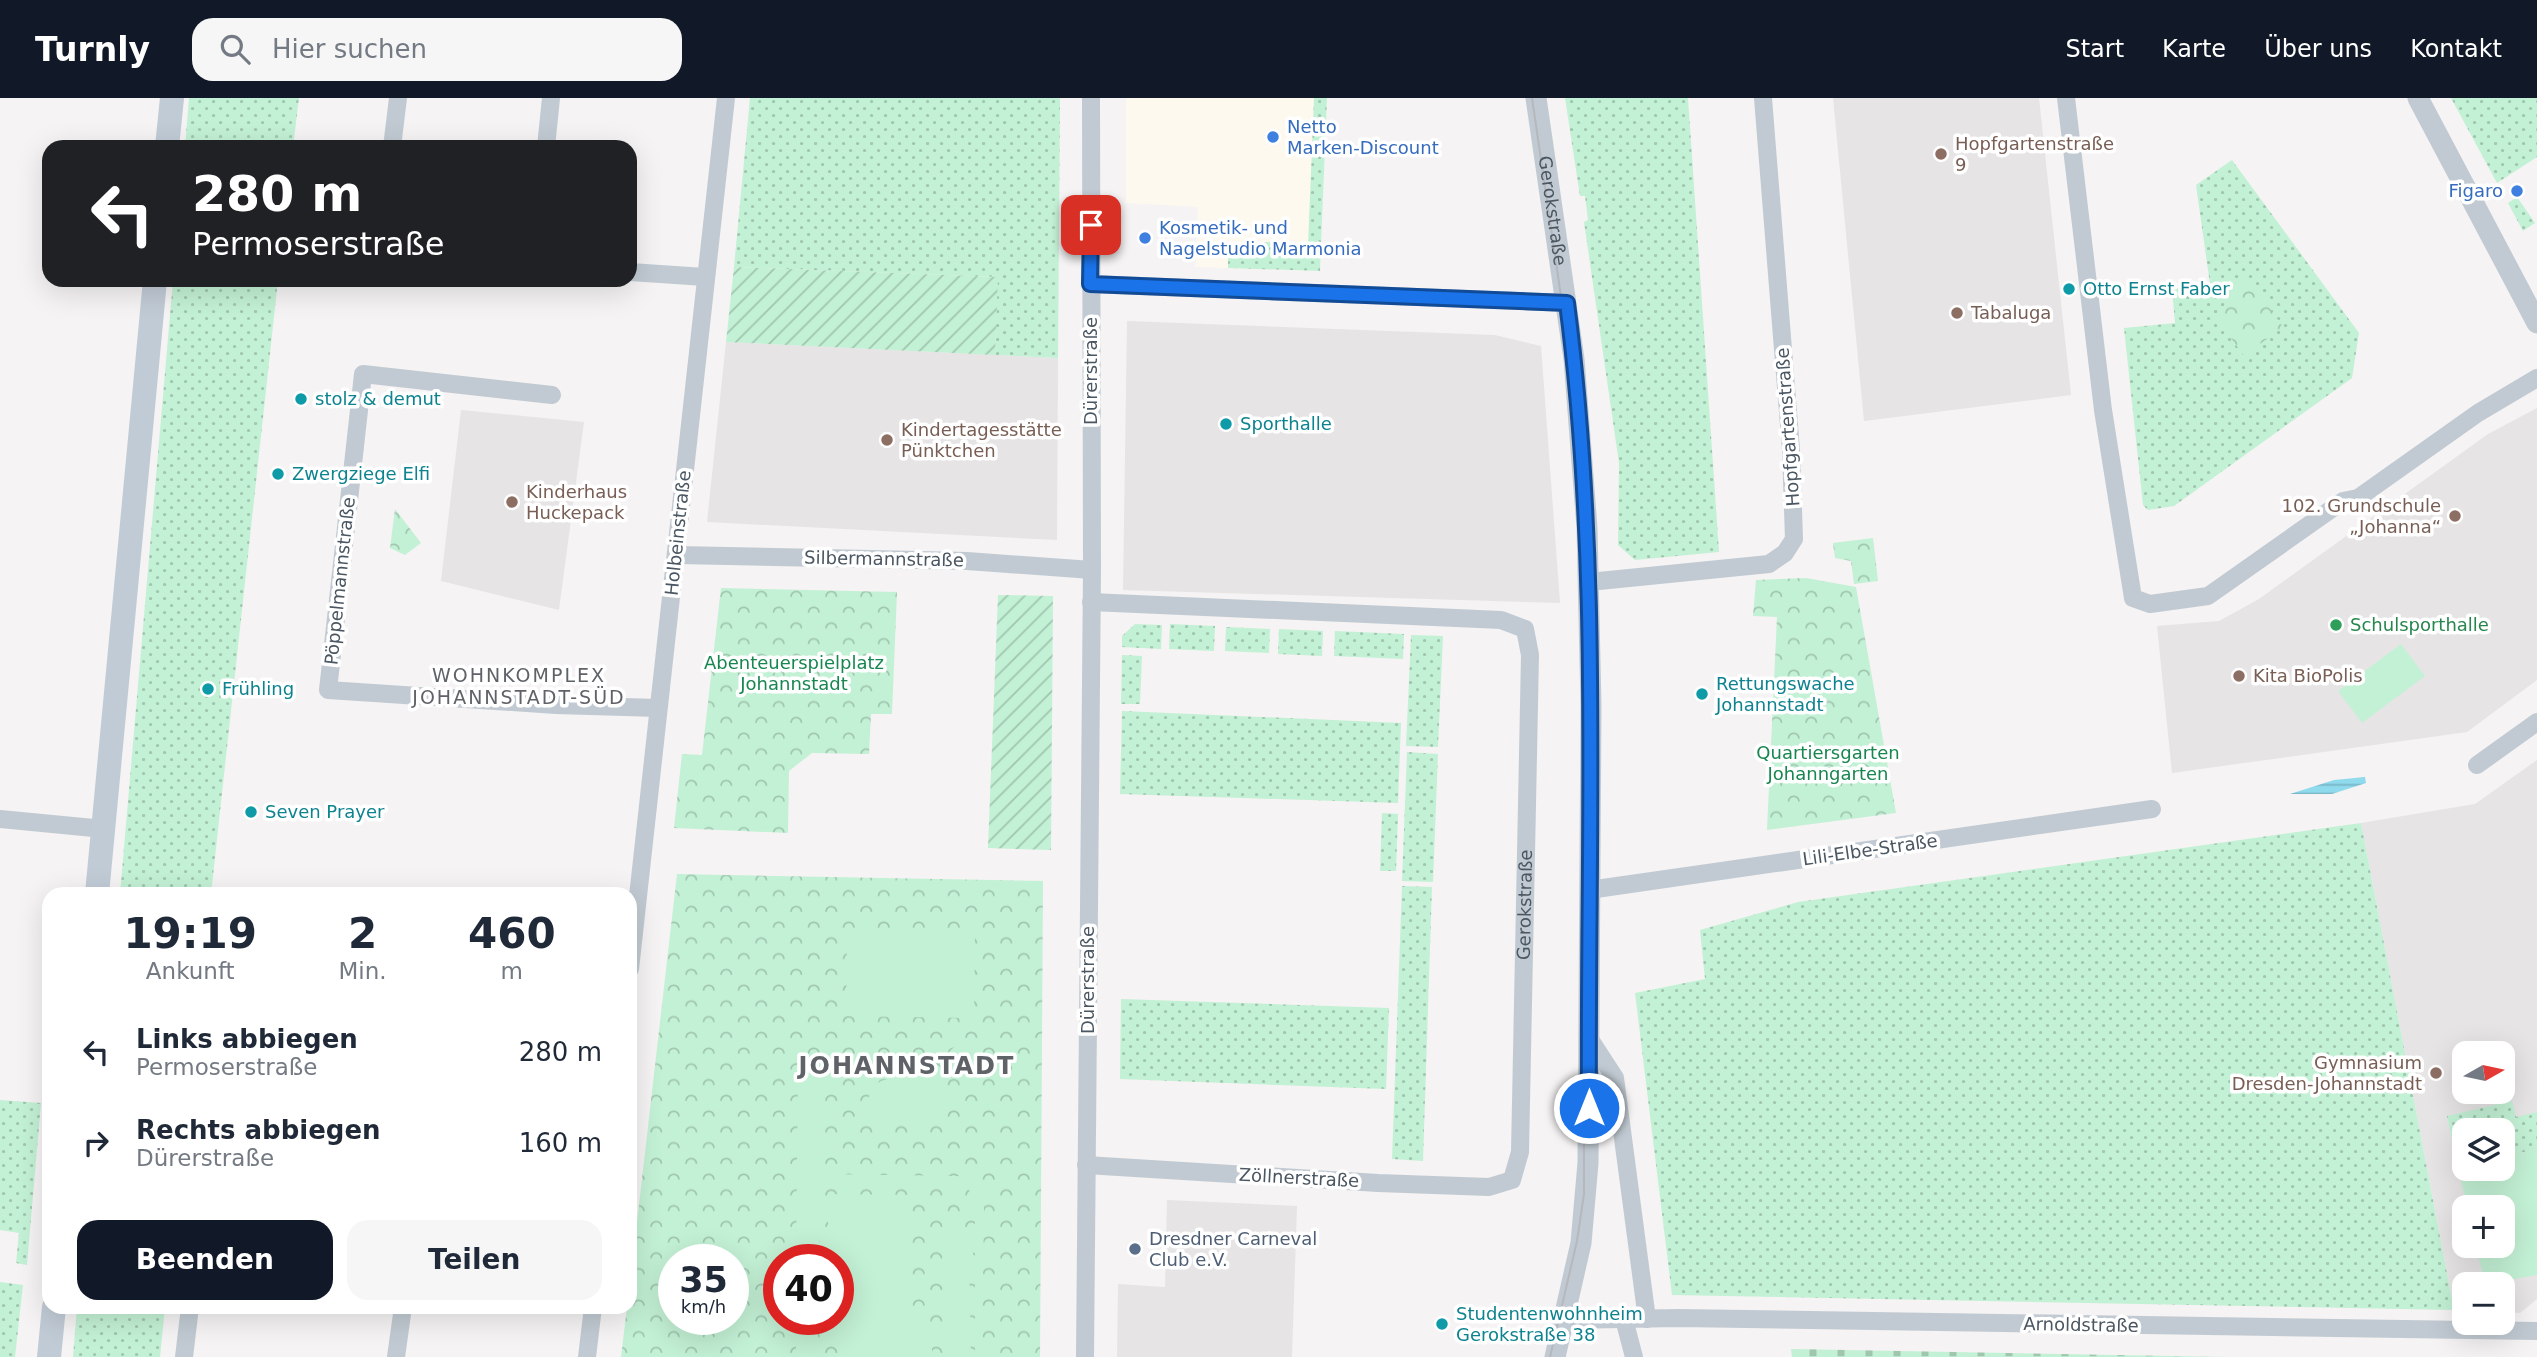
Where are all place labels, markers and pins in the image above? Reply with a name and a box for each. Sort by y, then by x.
place label: Netto Marken-Discount [1287,116,1439,158]
marker: Netto Marken-Discount [1265,129,1281,145]
place label: Hopfgartenstraße 9 [1955,133,2114,175]
marker: Hopfgartenstraße 9 [1933,146,1949,162]
place label: Figaro [2448,180,2503,201]
marker: Figaro [2509,183,2525,199]
pin [1061,195,1121,255]
place label: Kosmetik- und Nagelstudio Marmonia [1159,217,1362,259]
marker: Kosmetik- und Nagelstudio Marmonia [1137,230,1153,246]
place label: Otto Ernst Faber [2083,278,2230,299]
marker: Otto Ernst Faber [2061,281,2077,297]
place label: Tabaluga [1970,302,2051,323]
marker: Tabaluga [1949,305,1965,321]
place label: stolz & demut [315,388,441,409]
marker: stolz & demut [293,391,309,407]
place label: Sporthalle [1240,413,1332,434]
marker: Sporthalle [1218,416,1234,432]
place label: Kindertagesstätte Pünktchen [901,419,1062,461]
marker: Kindertagesstätte Pünktchen [879,432,895,448]
place label: Zwergziege Elfi [292,463,430,484]
marker: Zwergziege Elfi [270,466,286,482]
place label: Kinderhaus Huckepack [526,481,627,523]
marker: Kinderhaus Huckepack [504,494,520,510]
place label: 102. Grundschule „Johanna“ [2281,495,2441,537]
marker: 102. Grundschule „Johanna“ [2447,508,2463,524]
place label: Schulsporthalle [2350,614,2489,635]
marker: Schulsporthalle [2328,617,2344,633]
place label: Kita BioPolis [2253,665,2363,686]
marker: Kita BioPolis [2231,668,2247,684]
place label: Rettungswache Johannstadt [1715,673,1855,715]
place label: Frühling [222,678,294,699]
marker: Frühling [200,681,216,697]
marker: Rettungswache Johannstadt [1694,686,1710,702]
place label: Seven Prayer [265,801,385,822]
marker: Seven Prayer [243,804,259,820]
place label: Gymnasium Dresden-Johannstadt [2232,1052,2422,1094]
marker: Gymnasium Dresden-Johannstadt [2428,1065,2444,1081]
place label: Dresdner Carneval Club e.V. [1149,1228,1317,1270]
marker: Dresdner Carneval Club e.V. [1127,1241,1143,1257]
place label: Studentenwohnheim Gerokstraße 38 [1456,1303,1643,1345]
marker: Studentenwohnheim Gerokstraße 38 [1434,1316,1450,1332]

